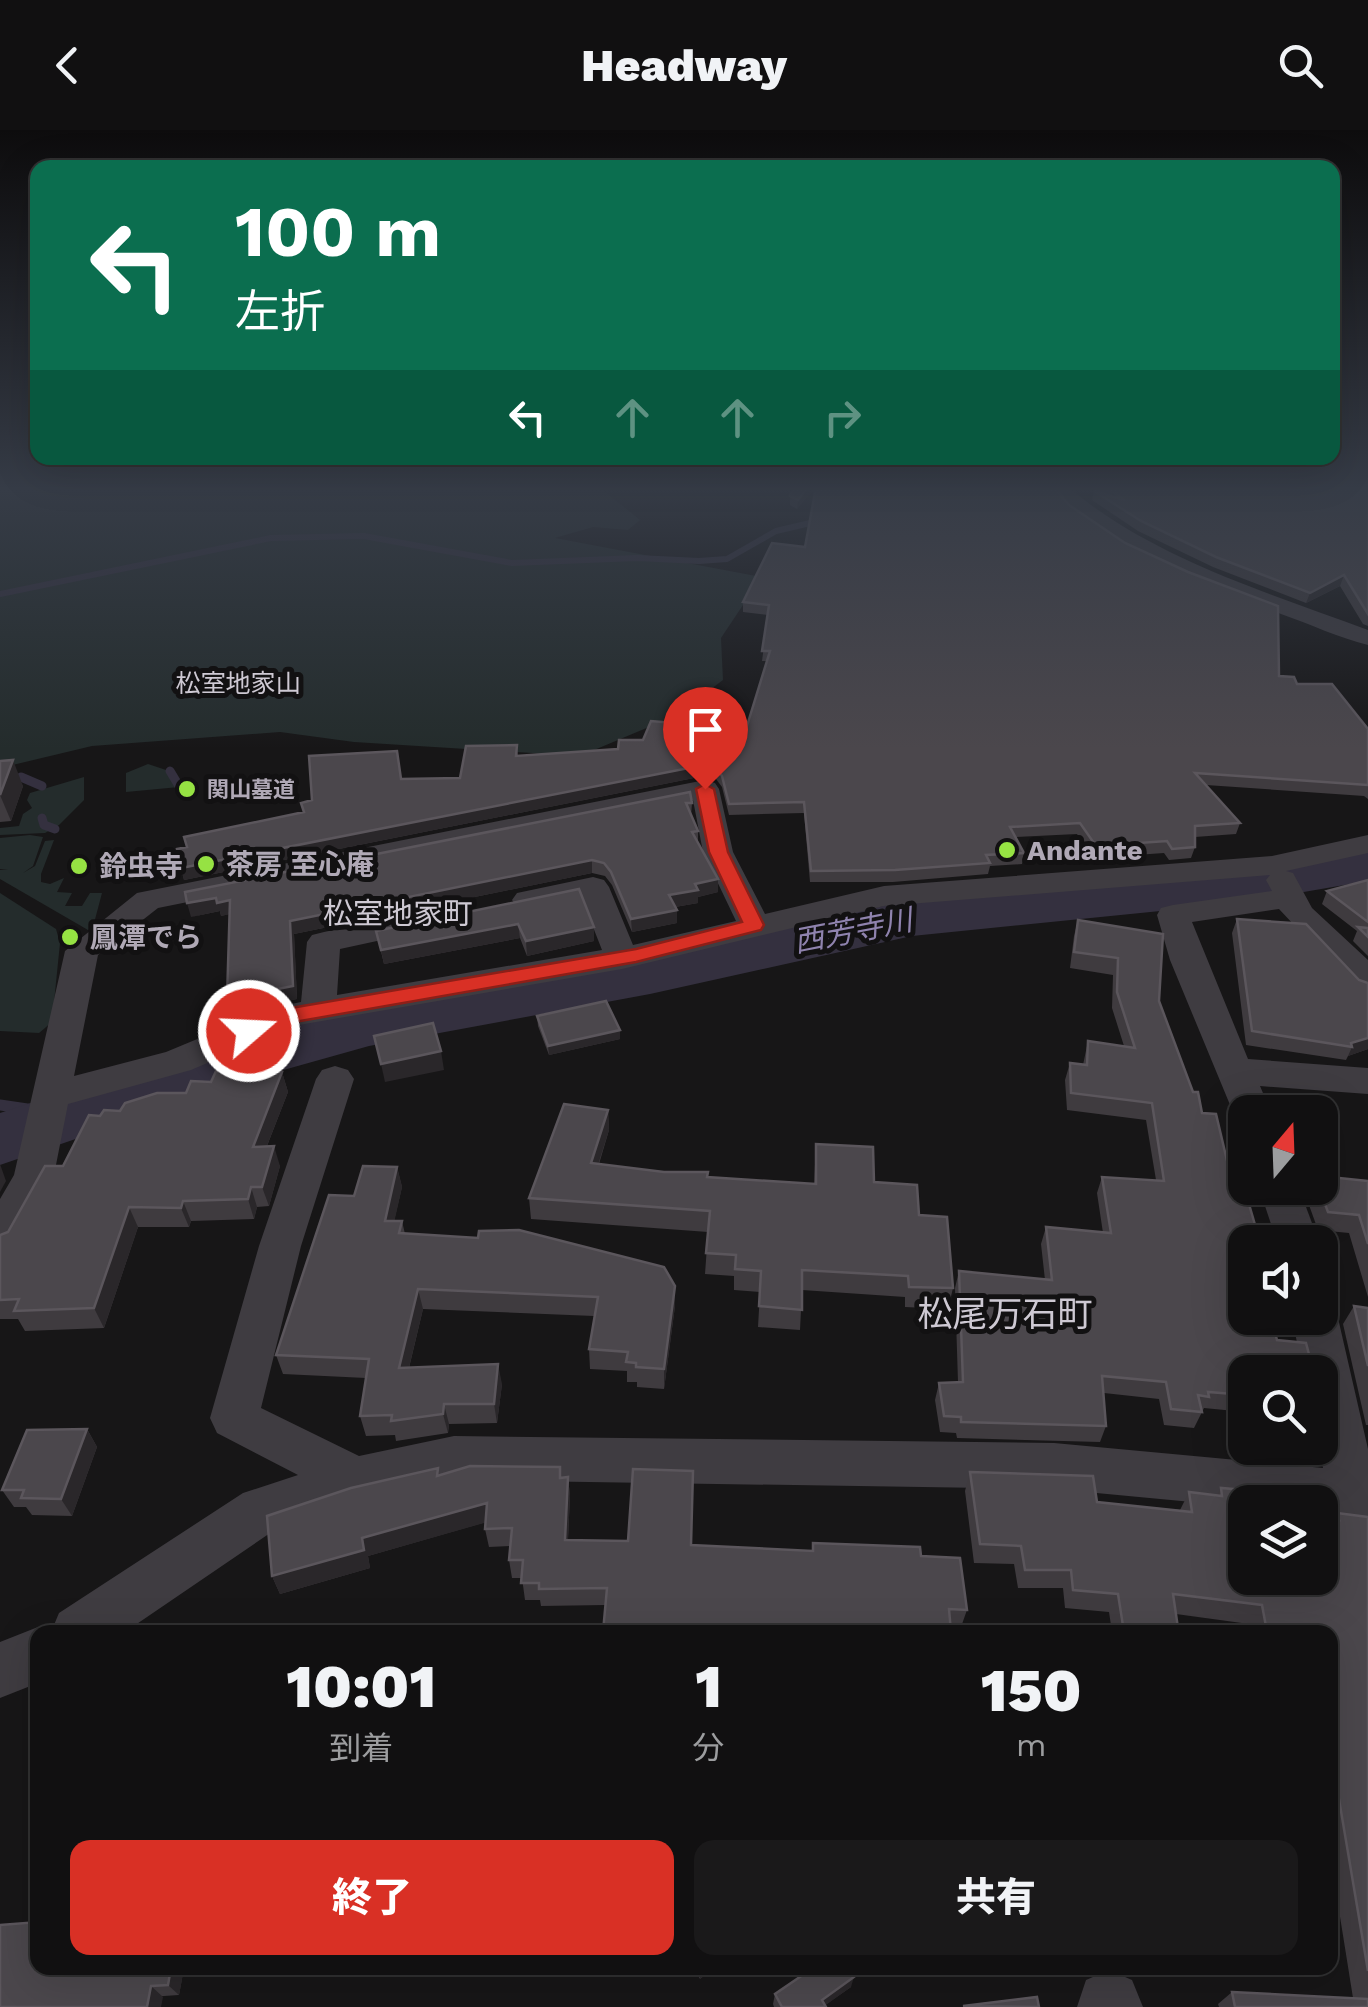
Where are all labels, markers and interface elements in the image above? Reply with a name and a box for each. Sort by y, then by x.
icon: back [40,38,95,93]
icon: search [1273,38,1328,93]
text: Headway [581,39,787,92]
text: 100 m [235,191,441,273]
icon: left [70,200,200,330]
text: 左折 [235,285,325,338]
icon: left [500,390,555,445]
icon: ahead [605,390,660,445]
icon: ahead [710,390,765,445]
icon: right [815,390,870,445]
district label: 松室地家山 [175,669,301,698]
pin [663,687,748,790]
icon: arrive [678,702,733,757]
place label: 関山墓道 [207,777,295,802]
marker: 関山墓道 [176,778,198,800]
place label: Andante [1027,834,1143,867]
marker: Andante [996,839,1018,861]
place label: 茶房 至心庵 [226,848,374,881]
place label: 鈴虫寺 [99,850,183,883]
marker: 茶房 至心庵 [195,853,217,875]
marker: 鈴虫寺 [68,855,90,877]
district label: 松室地家町 [323,896,473,931]
water label: 西芳寺川 [791,901,918,959]
place label: 鳳潭でら [90,921,202,954]
marker: 鳳潭でら [59,926,81,948]
position arrow [197,979,301,1083]
north arrow [1228,1095,1338,1205]
map controls [1228,1095,1338,1595]
button: sound [1228,1225,1338,1335]
district label: 松尾万石町 [917,1293,1093,1335]
button: search [1228,1355,1338,1465]
button: layers [1228,1485,1338,1595]
text: 10:01 [286,1651,436,1722]
text: 1 [695,1651,722,1722]
text: 150 [981,1655,1082,1726]
text: m [1016,1726,1047,1764]
text: 到着 [329,1729,393,1767]
text: 分 [693,1729,725,1767]
button: 終了 [70,1840,674,1955]
button: 共有 [694,1840,1298,1955]

